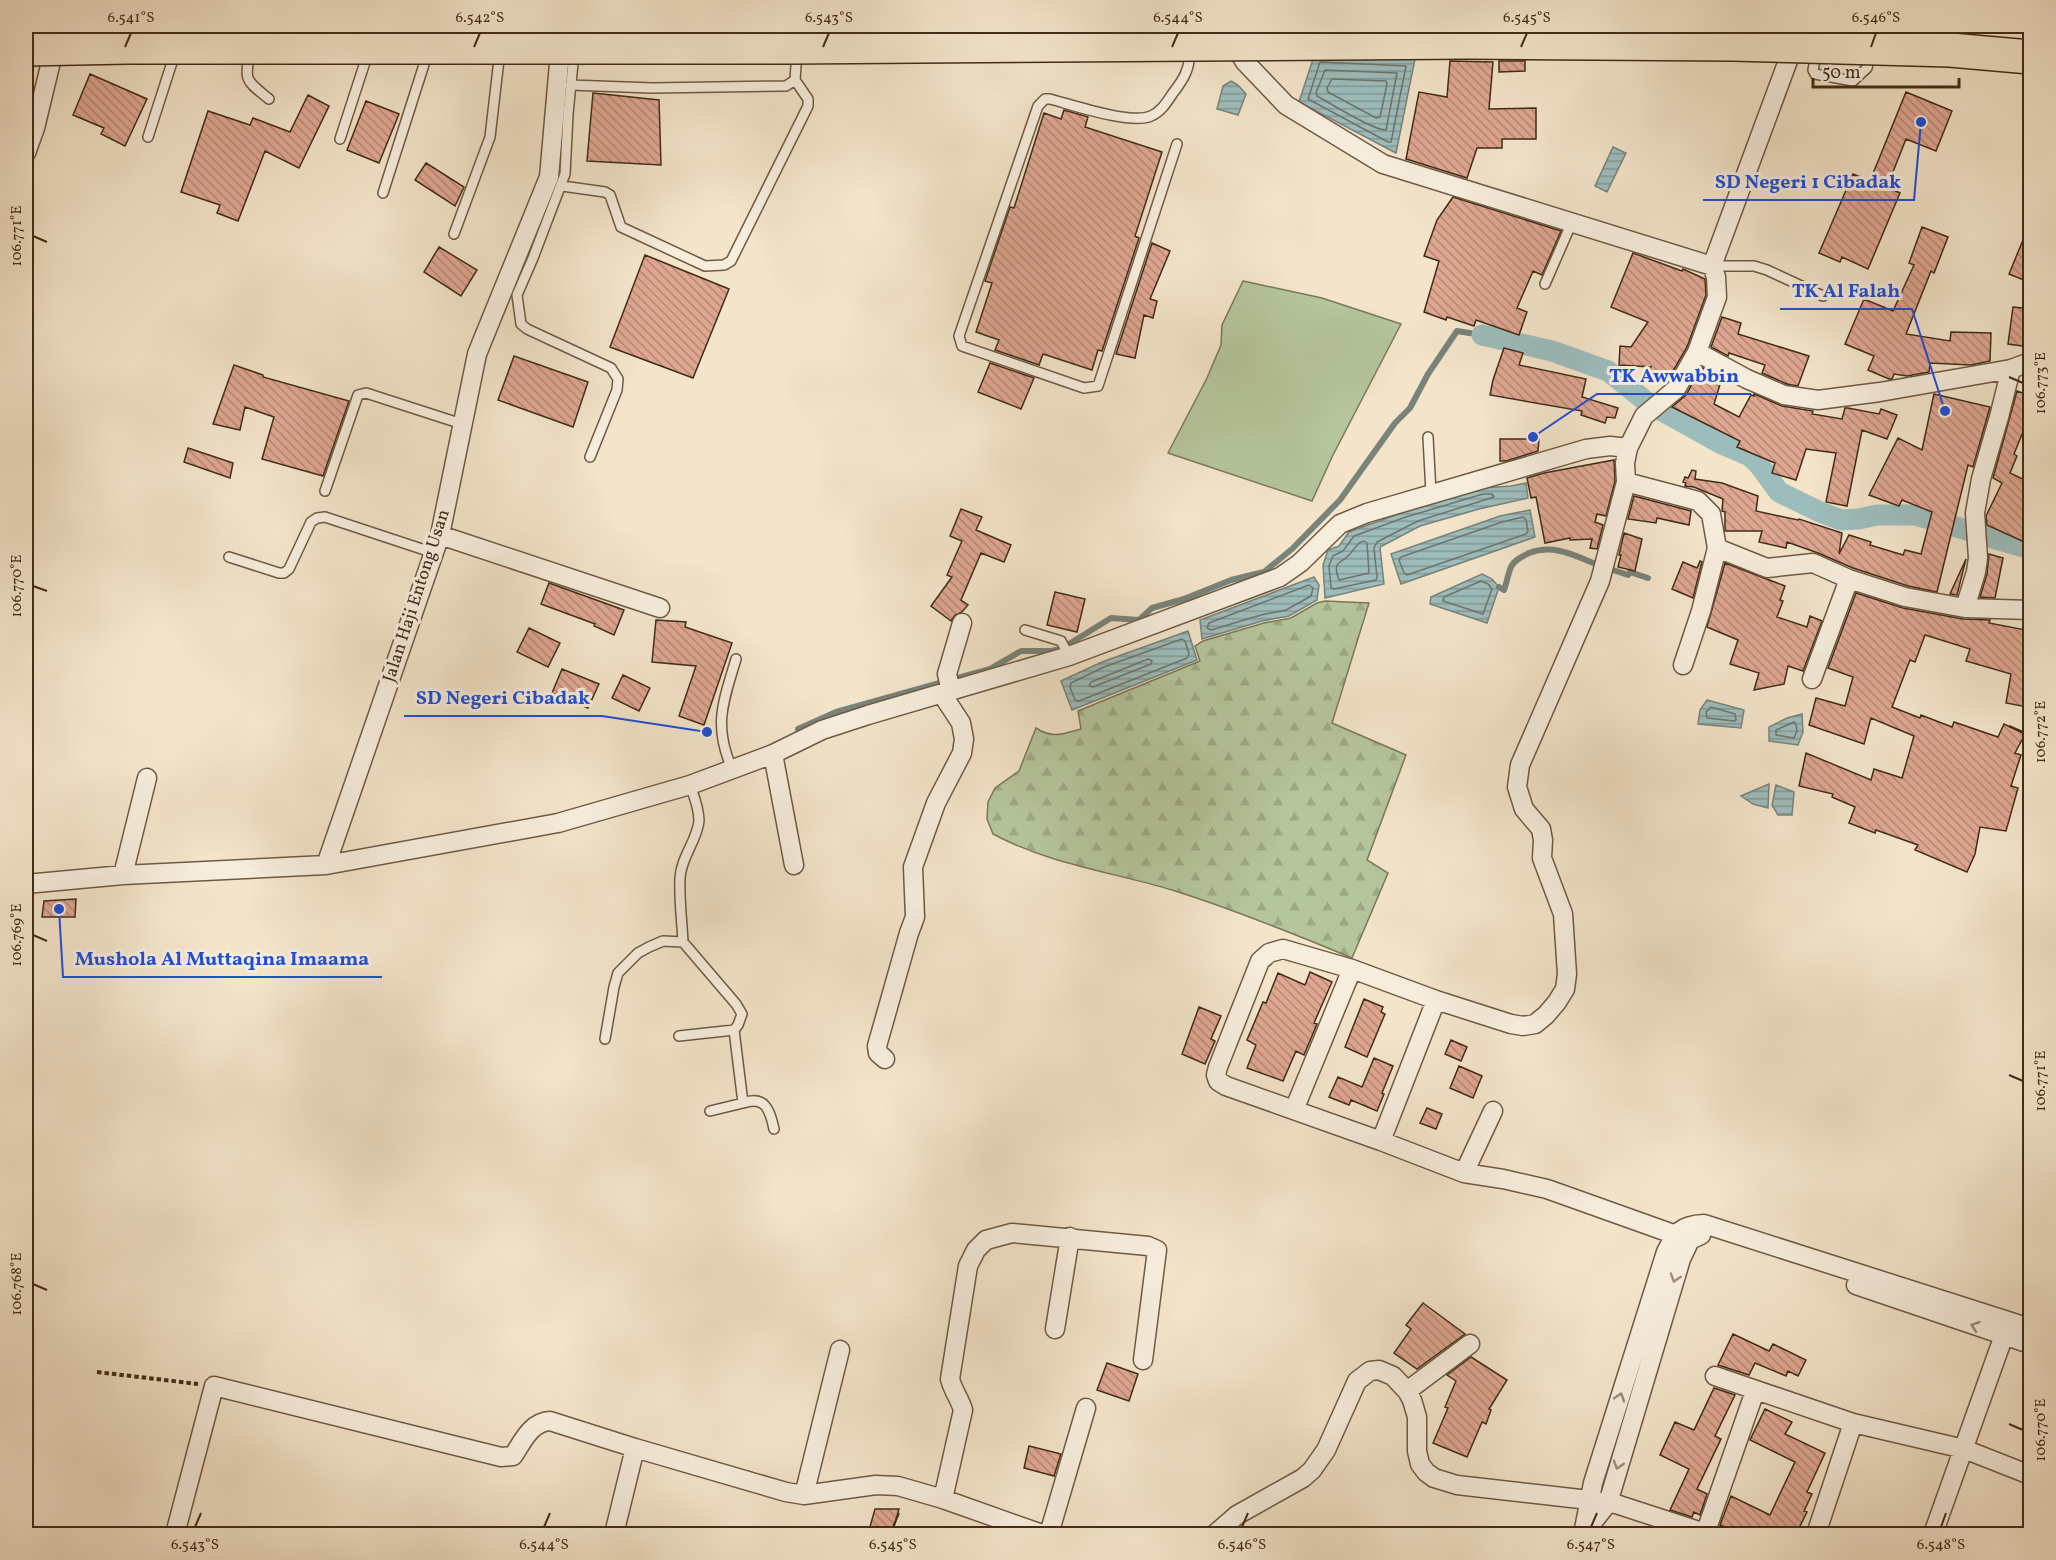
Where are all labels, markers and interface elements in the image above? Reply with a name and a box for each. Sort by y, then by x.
text: 6.541°S [108,8,154,29]
text: 6.542°S [456,8,504,29]
text: 6.543°S [805,8,853,29]
text: 6.544°S [1153,8,1203,29]
text: 6.545°S [1503,8,1551,29]
text: 6.546°S [1852,8,1900,29]
scale bar [1813,51,1958,89]
text: 50 m [1822,61,1861,86]
callout: SD Negeri 1 Cibadak [1703,162,1914,200]
text: SD Negeri 1 Cibadak [1715,169,1901,197]
text: 106.771°E [7,206,28,266]
callout: TK Al Falah [1780,271,1912,309]
text: TK Al Falah [1792,278,1900,306]
text: 106.773°E [2031,352,2052,414]
callout: TK Awwabbin [1597,356,1751,394]
text: TK Awwabbin [1609,363,1739,391]
street label: Jalan Haji Entong Usan [377,506,457,686]
text: 106.770°E [7,554,28,618]
callout: SD Negeri Cibadak [404,678,602,716]
text: SD Negeri Cibadak [416,685,590,713]
text: 106.772°E [2031,701,2052,763]
text: 106.769°E [7,904,28,966]
callout: Mushola Al Muttaqina Imaama [63,939,382,977]
text: Mushola Al Muttaqina Imaama [75,946,369,974]
text: 106.771°E [2031,1051,2052,1111]
text: 106.768°E [7,1253,28,1315]
one-way arrow [1670,1272,1682,1283]
one-way arrow [1970,1320,1981,1333]
one-way arrow [1613,1392,1626,1403]
text: 106.770°E [2031,1398,2052,1462]
one-way arrow [1613,1459,1625,1470]
text: 6.543°S [171,1535,219,1556]
text: 6.544°S [519,1535,569,1556]
text: 6.545°S [869,1535,917,1556]
text: 6.546°S [1218,1535,1266,1556]
text: 6.547°S [1567,1535,1615,1556]
text: 6.548°S [1917,1535,1965,1556]

